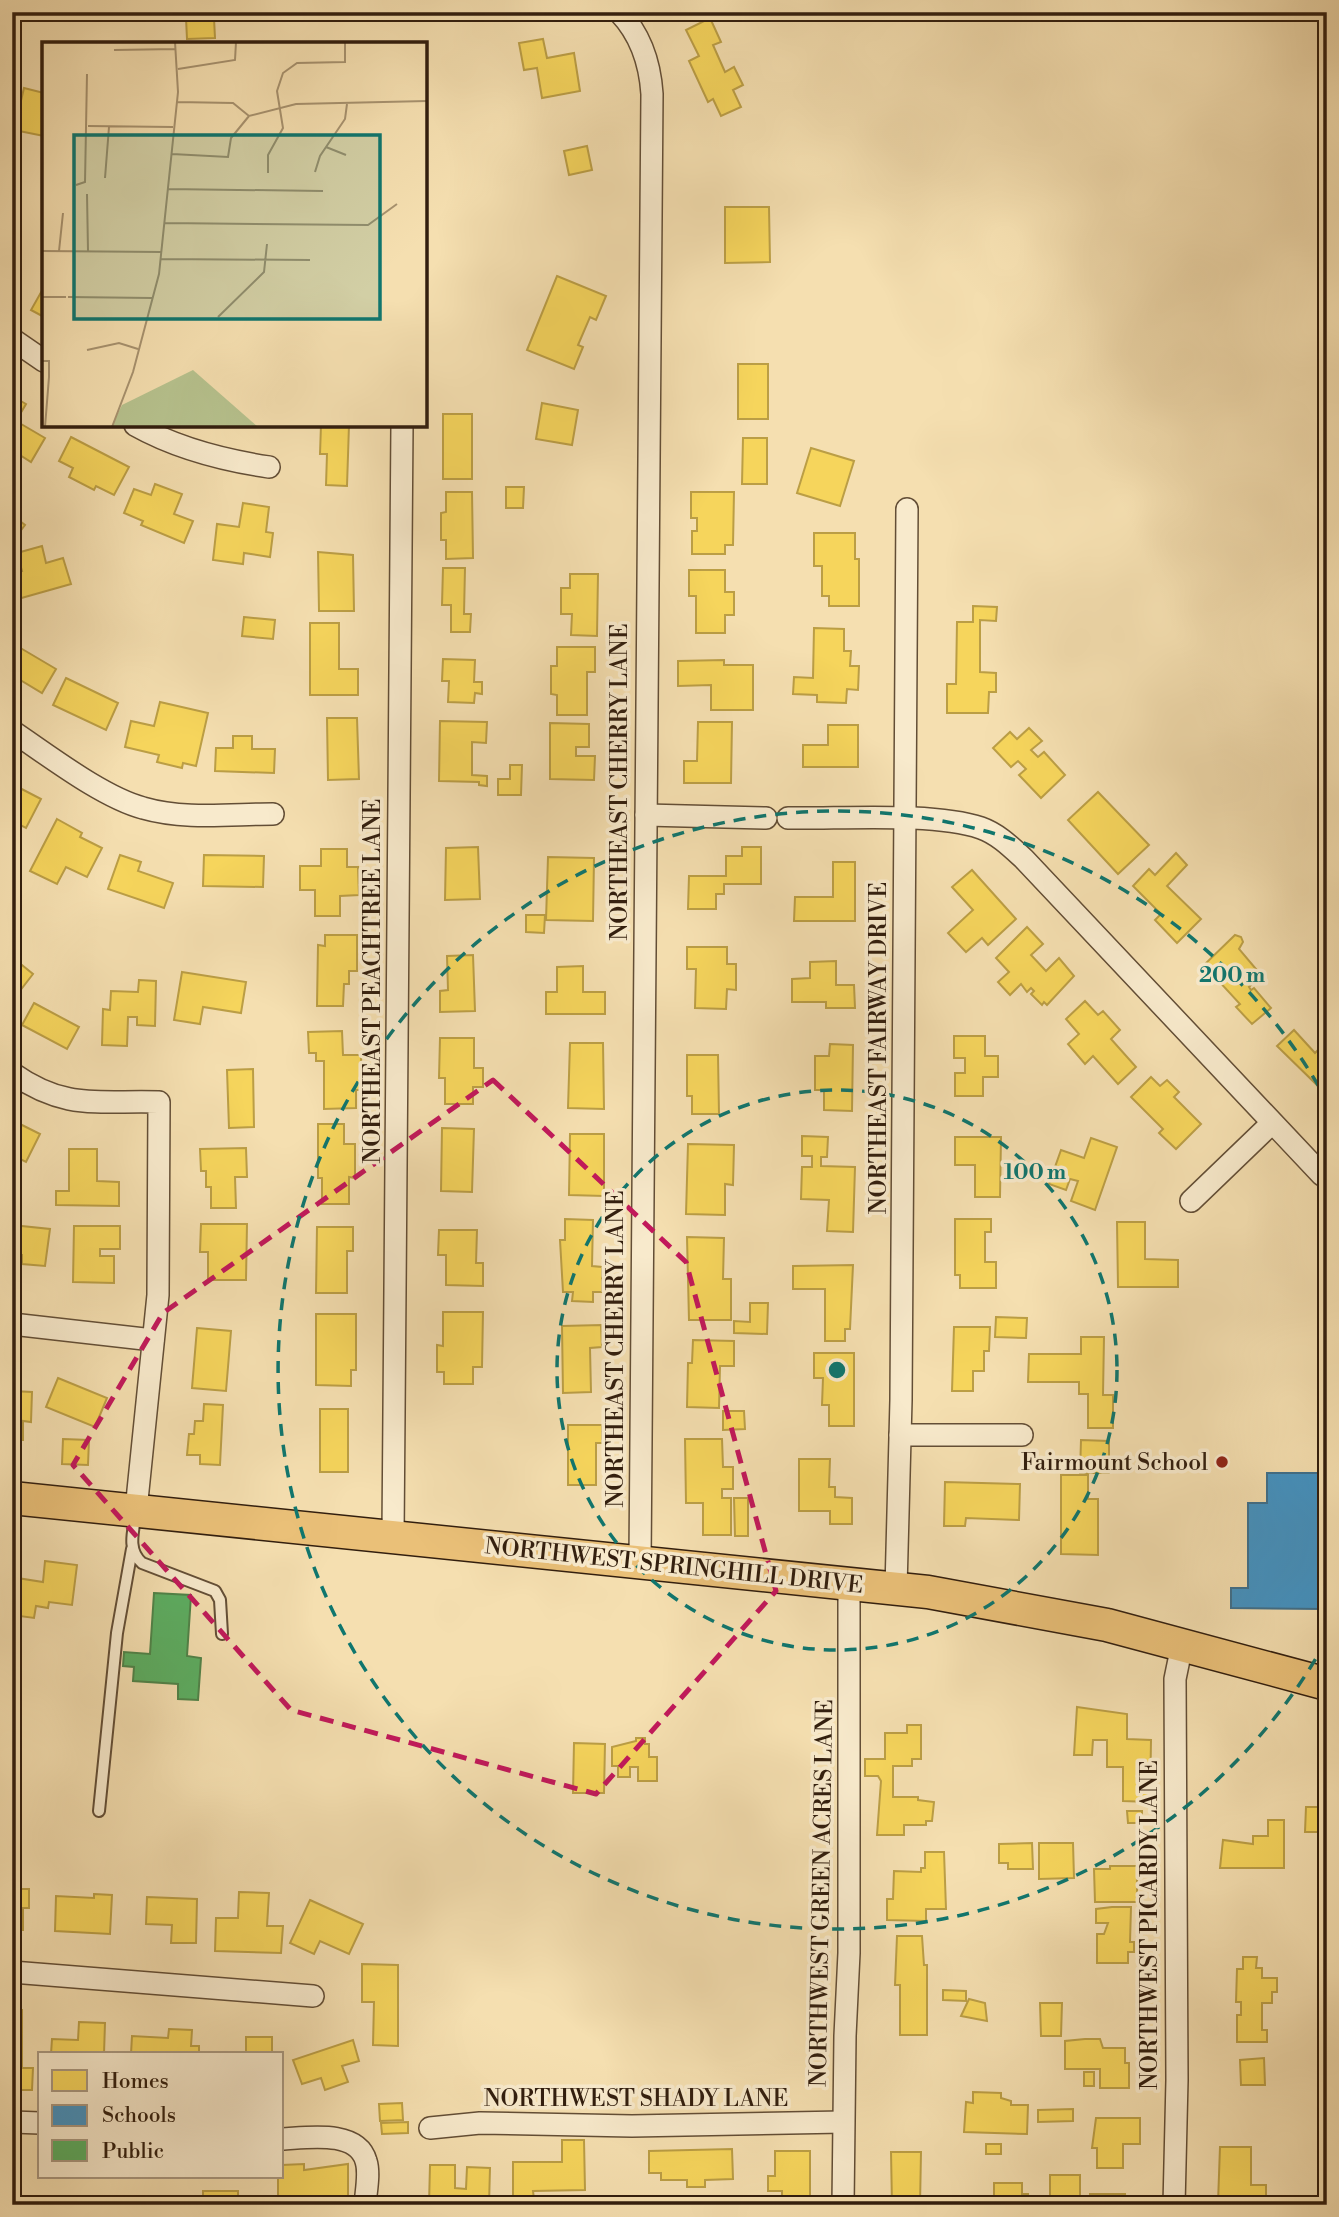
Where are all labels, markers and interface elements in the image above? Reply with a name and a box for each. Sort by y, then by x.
inset map [42,42,427,427]
street label: NORTHEAST CHERRY LANE [606,623,634,941]
street label: NORTHEAST PEACHTREE LANE [359,799,387,1164]
street label: NORTHEAST FAIRWAY DRIVE [865,882,893,1214]
text: 200 m [1199,963,1265,989]
text: 100 m [1004,1160,1066,1186]
street label: NORTHEAST CHERRY LANE [602,1190,630,1508]
centre of rings [825,1358,849,1382]
place label: Fairmount School [1021,1449,1208,1477]
marker: Fairmount School [1214,1454,1230,1470]
street label: NORTHWEST SPRINGHILL DRIVE [483,1532,865,1600]
street label: NORTHWEST GREEN ACRES LANE [805,1699,839,2087]
street label: NORTHWEST PICARDY LANE [1136,1760,1164,2090]
legend [38,2052,284,2178]
text: Homes [102,2069,169,2095]
street label: NORTHWEST SHADY LANE [484,2085,788,2113]
text: Schools [102,2103,176,2129]
text: Public [102,2139,164,2165]

